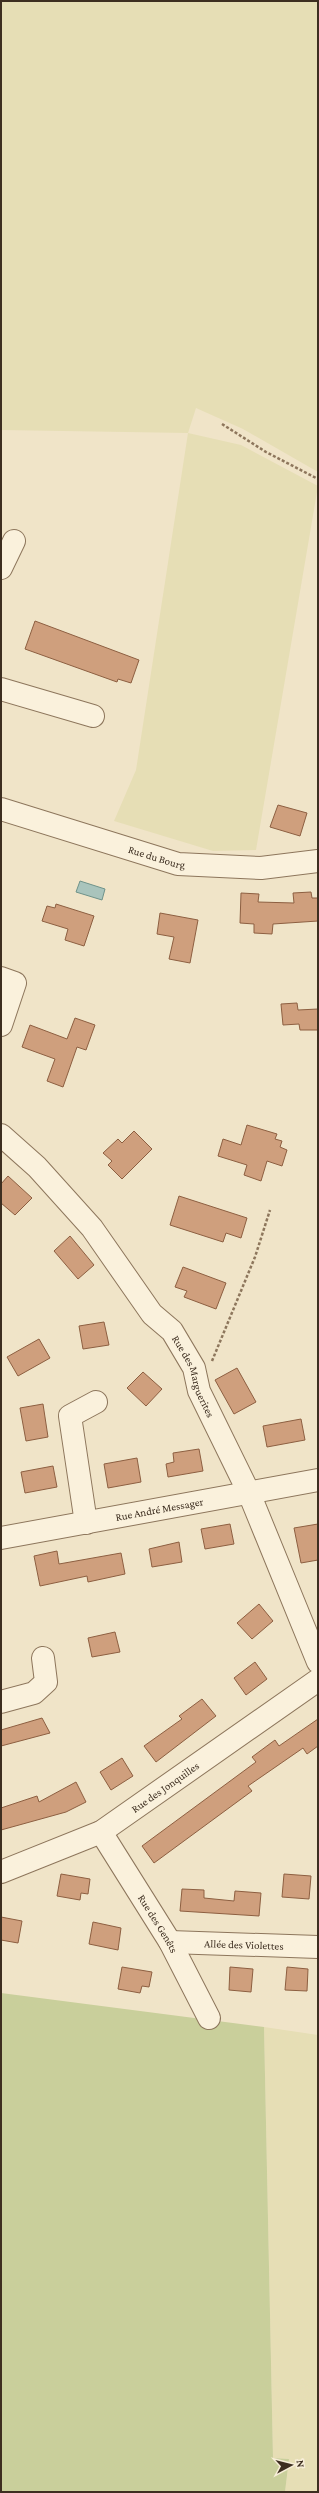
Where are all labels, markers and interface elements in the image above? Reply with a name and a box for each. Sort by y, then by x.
street label: Rue du Bourg [127,843,186,871]
street label: Rue des Marguerites [170,1333,217,1419]
street label: Rue André Messager [114,1495,204,1523]
street label: Rue des Jonquilles [129,1759,201,1815]
street label: Rue des Genêts [136,1892,180,1955]
street label: Allée des Violettes [204,1937,284,1952]
north arrow [271,2445,311,2485]
text: N [295,2459,307,2469]

